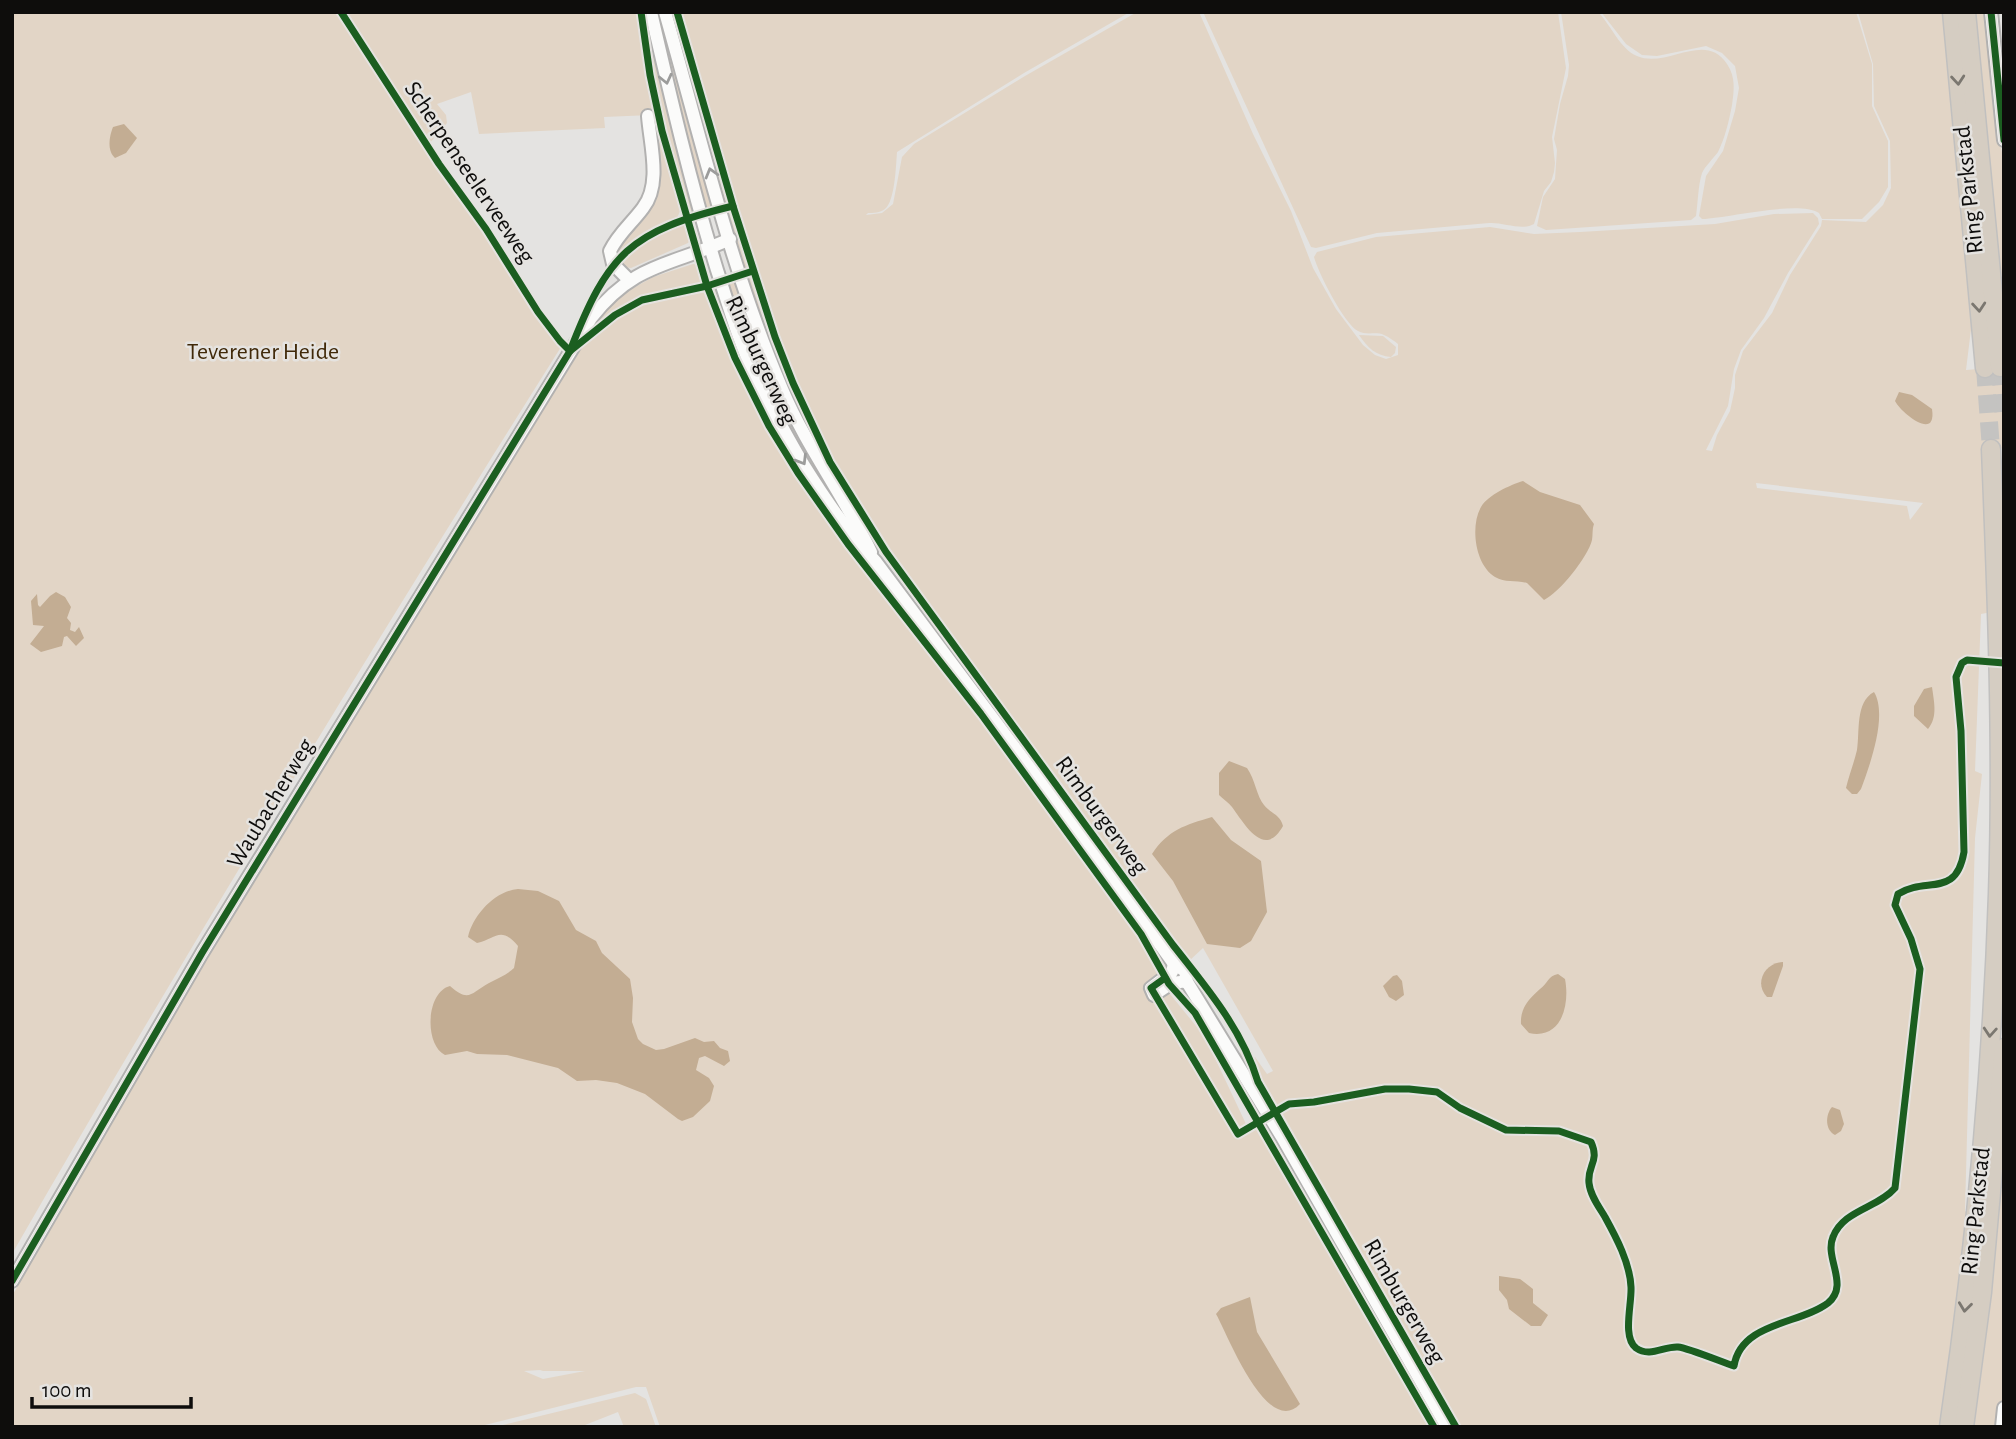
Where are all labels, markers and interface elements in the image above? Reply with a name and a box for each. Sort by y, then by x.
one-way arrow [658,73,672,85]
one-way arrow [1950,74,1965,86]
street label: Scherpenseelerveeweg [400,77,539,268]
street label: Ring Parkstad [1950,125,1988,255]
one-way arrow [704,168,719,180]
street label: Rimburgerweg [721,292,802,429]
one-way arrow [1971,301,1986,312]
park label: Teverener Heide [187,340,339,364]
one-way arrow [793,453,806,466]
street label: Waubacherweg [223,734,319,872]
street label: Rimburgerweg [1050,752,1152,879]
one-way arrow [1983,1027,1998,1038]
street label: Ring Parkstad [1957,1146,1995,1276]
street label: Rimburgerweg [1359,1235,1450,1368]
one-way arrow [1958,1301,1973,1313]
scale bar [32,1366,191,1410]
text: 100 m [42,1380,92,1401]

